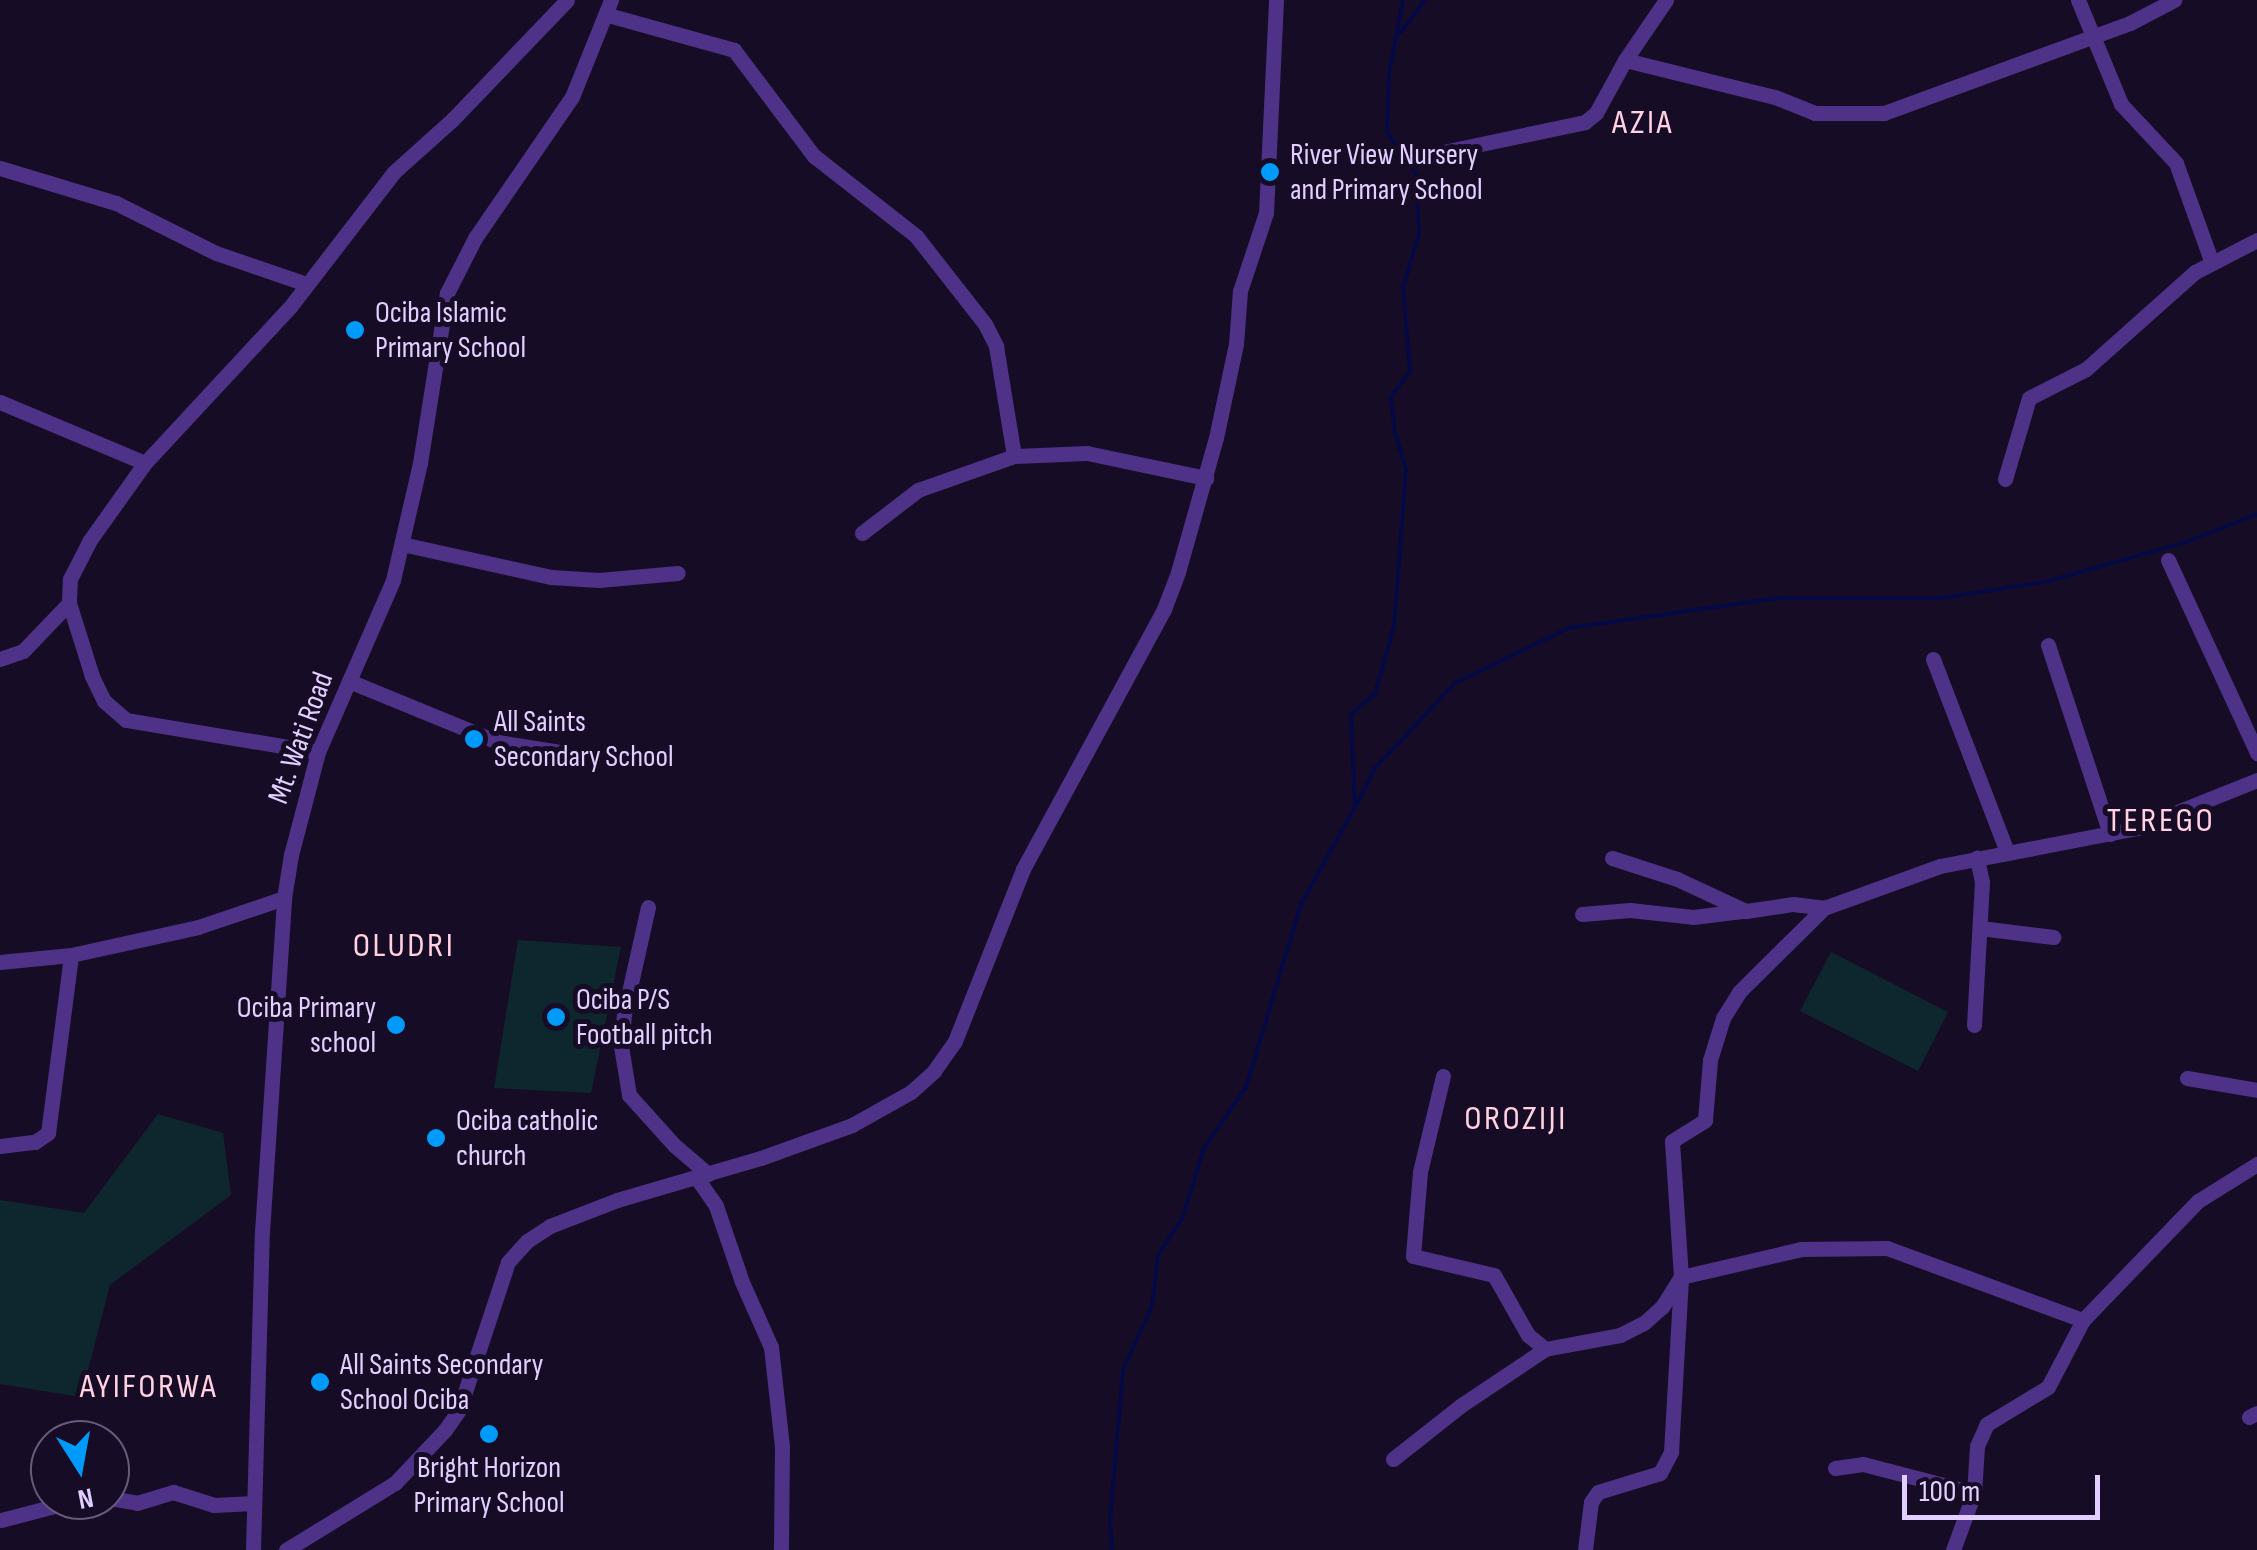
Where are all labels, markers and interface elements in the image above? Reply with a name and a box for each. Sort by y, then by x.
district label: AZIA [1612,102,1674,144]
place label: River View Nursery and Primary School [1290,137,1483,208]
marker: River View Nursery and Primary School [1259,161,1281,183]
place label: Ociba Islamic Primary School [375,295,526,366]
marker: Ociba Islamic Primary School [344,319,366,341]
street label: Mt. Wati Road [261,667,341,809]
place label: All Saints Secondary School [494,704,673,774]
marker: All Saints Secondary School [463,728,485,750]
district label: TEREGO [2107,800,2215,842]
district label: OLUDRI [353,925,455,967]
place label: Ociba P/S Football pitch [576,982,713,1052]
place label: Ociba Primary school [237,990,376,1060]
marker: Ociba P/S Football pitch [545,1006,567,1028]
marker: Ociba Primary school [385,1014,407,1036]
district label: OROZIJI [1464,1098,1568,1140]
place label: Ociba catholic church [456,1103,598,1174]
marker: Ociba catholic church [425,1127,447,1149]
place label: All Saints Secondary School Ociba [340,1347,543,1418]
district label: AYIFORWA [80,1366,218,1408]
marker: All Saints Secondary School Ociba [309,1371,331,1393]
north arrow [30,1420,130,1520]
marker: Bright Horizon Primary School [478,1423,500,1445]
place label: Bright Horizon Primary School [413,1450,565,1520]
scale bar [1907,1455,2104,1517]
text: 100 m [1919,1474,1980,1510]
text: N [75,1480,96,1516]

